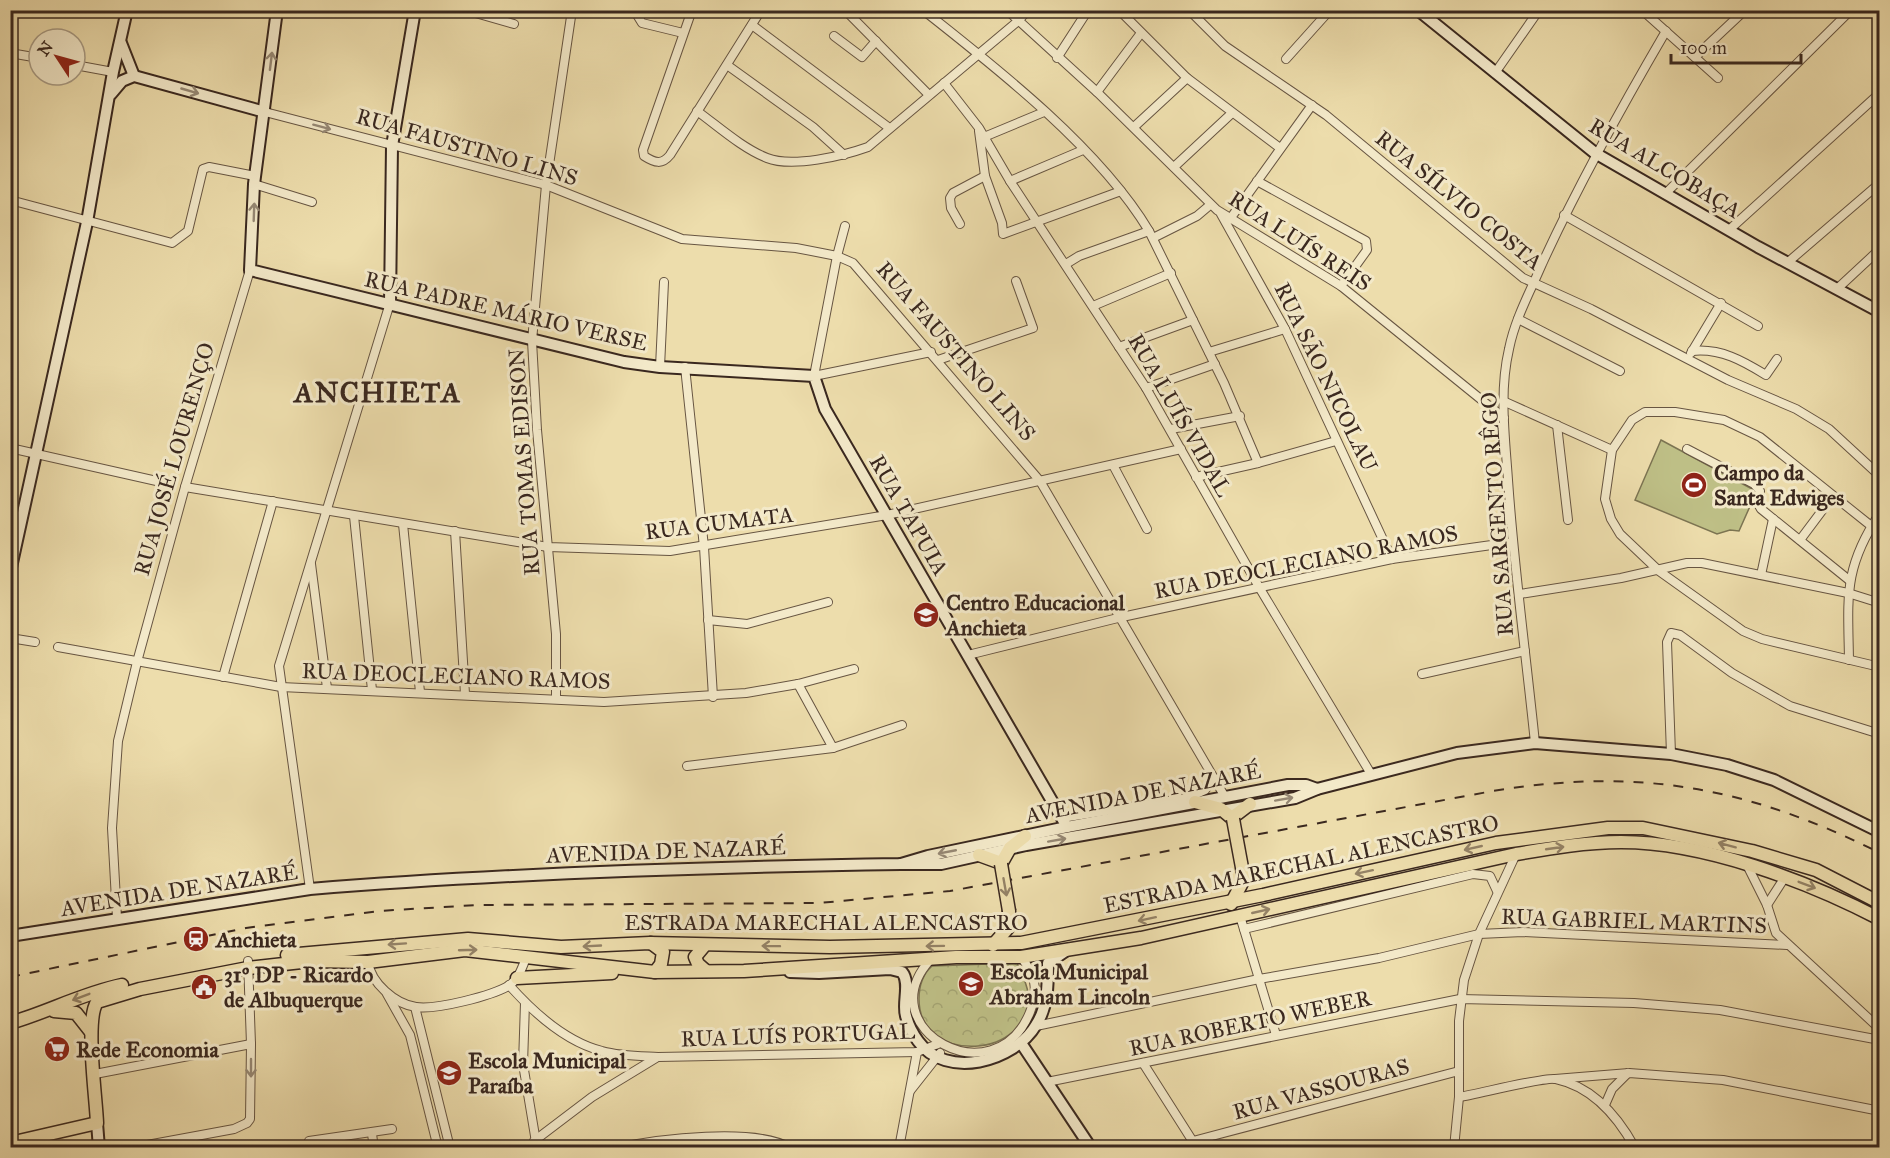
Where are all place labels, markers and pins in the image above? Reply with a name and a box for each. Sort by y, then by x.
place label: Campo da Santa Edwiges [1714,459,1844,511]
sports icon: Campo da Santa Edwiges [1679,470,1709,500]
place label: Centro Educacional Anchieta [944,589,1126,641]
school or university icon: Centro Educacional Anchieta [911,600,941,630]
station icon: Anchieta [181,924,211,954]
place label: Anchieta [214,926,297,953]
place label: Escola Municipal Abraham Lincoln [988,958,1150,1010]
place label: 31º DP - Ricardo de Albuquerque [224,961,373,1013]
school or university icon: Escola Municipal Abraham Lincoln [956,969,986,999]
public building icon: 31º DP - Ricardo de Albuquerque [189,972,219,1002]
supermarket icon: Rede Economia [42,1034,72,1064]
place label: Rede Economia [76,1036,219,1063]
place label: Escola Municipal Paraíba [468,1047,627,1099]
school or university icon: Escola Municipal Paraíba [434,1058,464,1088]

